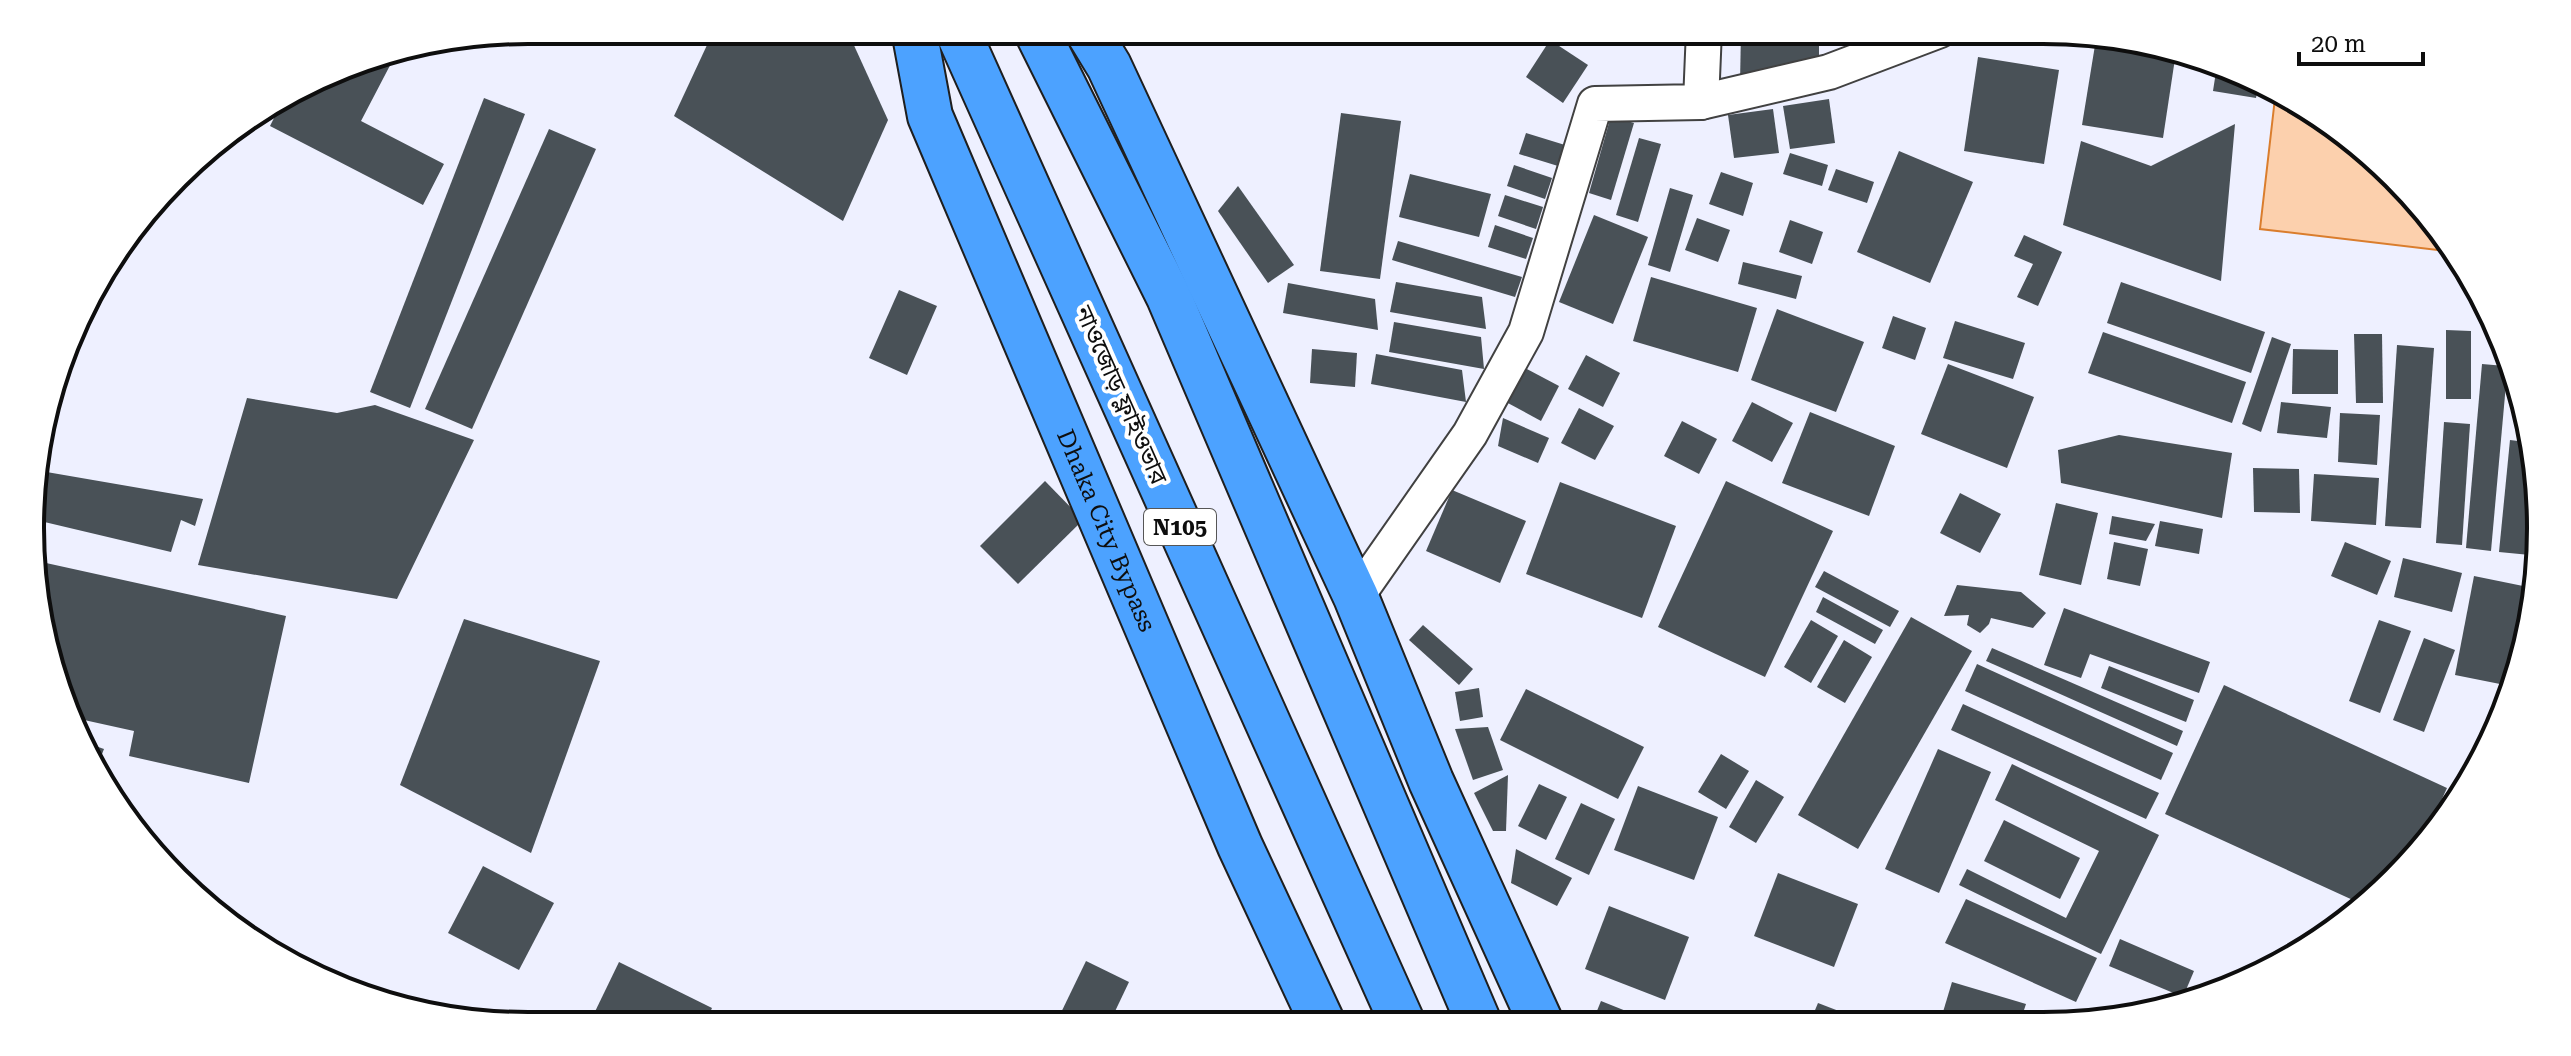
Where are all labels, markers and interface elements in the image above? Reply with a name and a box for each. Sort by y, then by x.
scale bar [2299,16,2423,66]
text: 20 m [2311,30,2366,58]
street label: নাওজোড় ফ্লাইওভার [1069,301,1173,489]
street label: Dhaka City Bypass [1051,425,1161,636]
road number: N105 [1144,509,1216,545]

